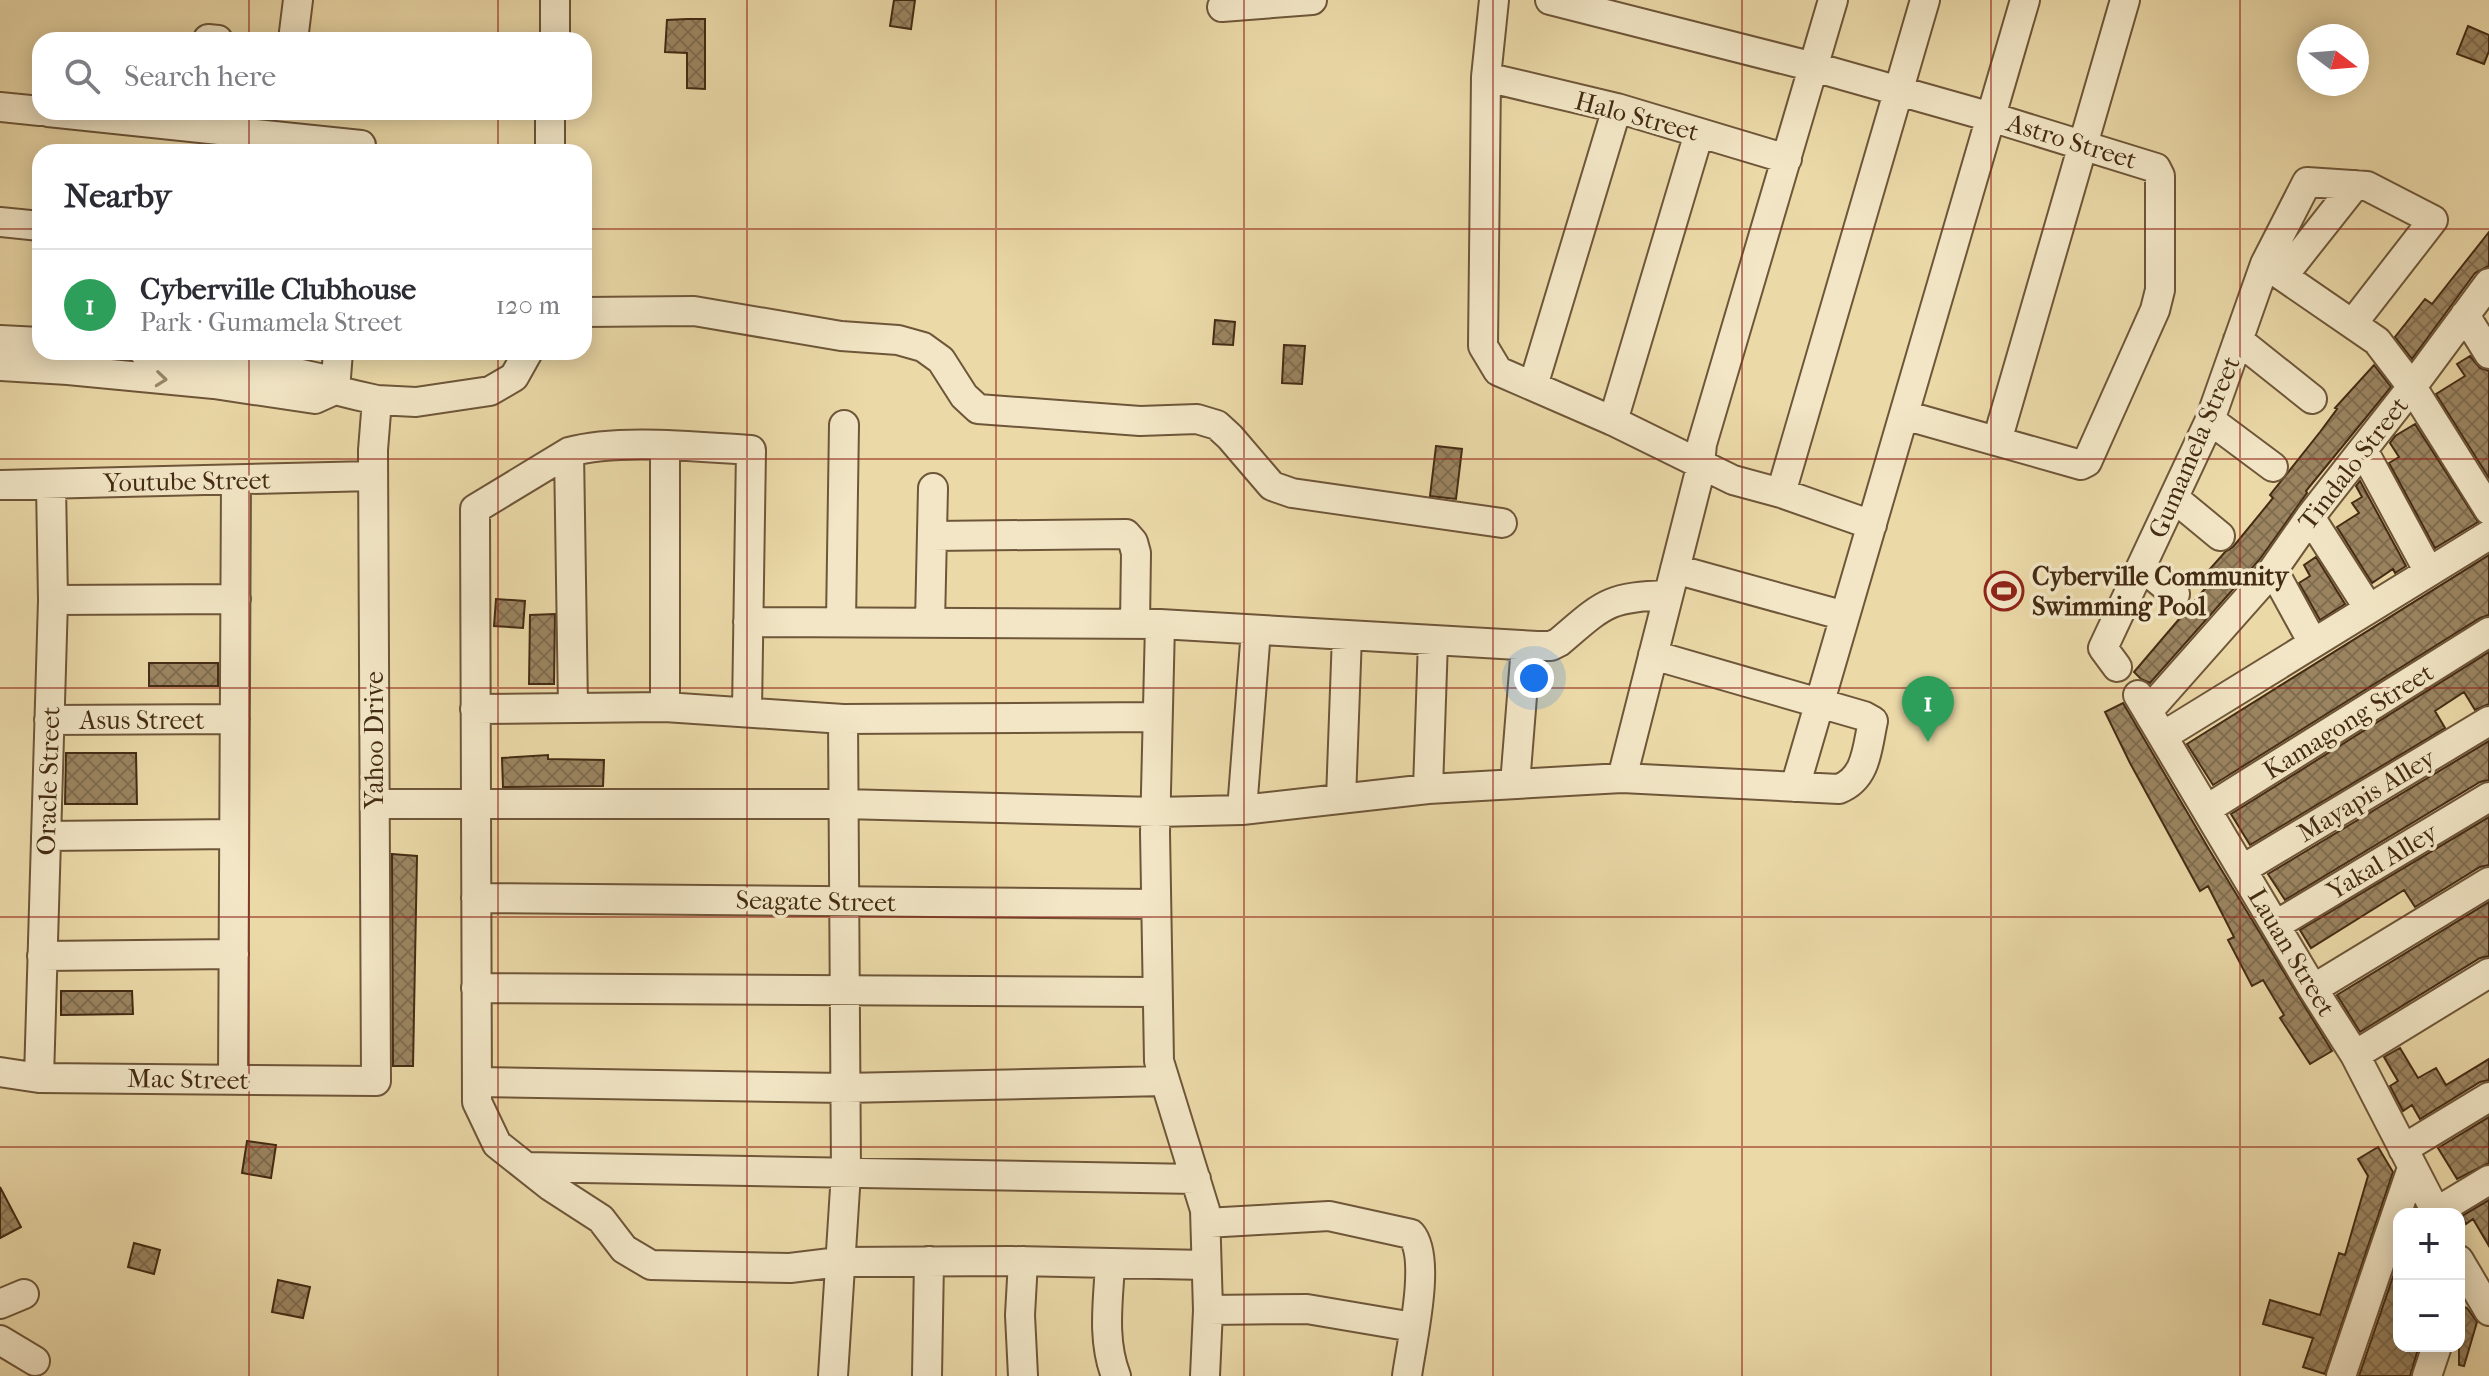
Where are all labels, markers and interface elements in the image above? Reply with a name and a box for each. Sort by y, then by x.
north arrow [2297,24,2369,96]
search box [32,32,592,120]
icon: search [60,54,104,98]
text: Search here [124,59,276,94]
street label: Halo Street [1572,85,1703,148]
street label: Astro Street [2002,107,2141,176]
text: Nearby [64,176,171,216]
text: Cyberville Clubhouse [140,272,416,307]
text: 1 [85,290,95,321]
text: 120 m [496,290,560,321]
text: Park · Gumamela Street [140,307,403,338]
street label: Gumamela Street [2142,351,2247,543]
one-way arrow [155,370,168,387]
street label: Tindalo Street [2292,390,2415,536]
street label: Youtube Street [102,465,272,498]
place label: Cyberville Community Swimming Pool [2032,561,2290,622]
sports icon: Cyberville Community Swimming Pool [1983,570,2025,612]
street label: Kamagong Street [2257,656,2440,786]
your location [1514,658,1554,698]
street label: Yahoo Drive [359,671,390,810]
pin: 1 [1902,676,1954,742]
street label: Oracle Street [30,705,67,856]
street label: Asus Street [79,705,205,736]
street label: Mayapis Alley [2292,742,2442,849]
street label: Yakal Alley [2321,816,2444,907]
street label: Lauan Street [2241,883,2342,1022]
street label: Seagate Street [735,885,897,918]
street label: Mac Street [127,1063,250,1096]
map controls [2393,1208,2465,1352]
button: + [2393,1208,2465,1280]
button: − [2393,1280,2465,1352]

